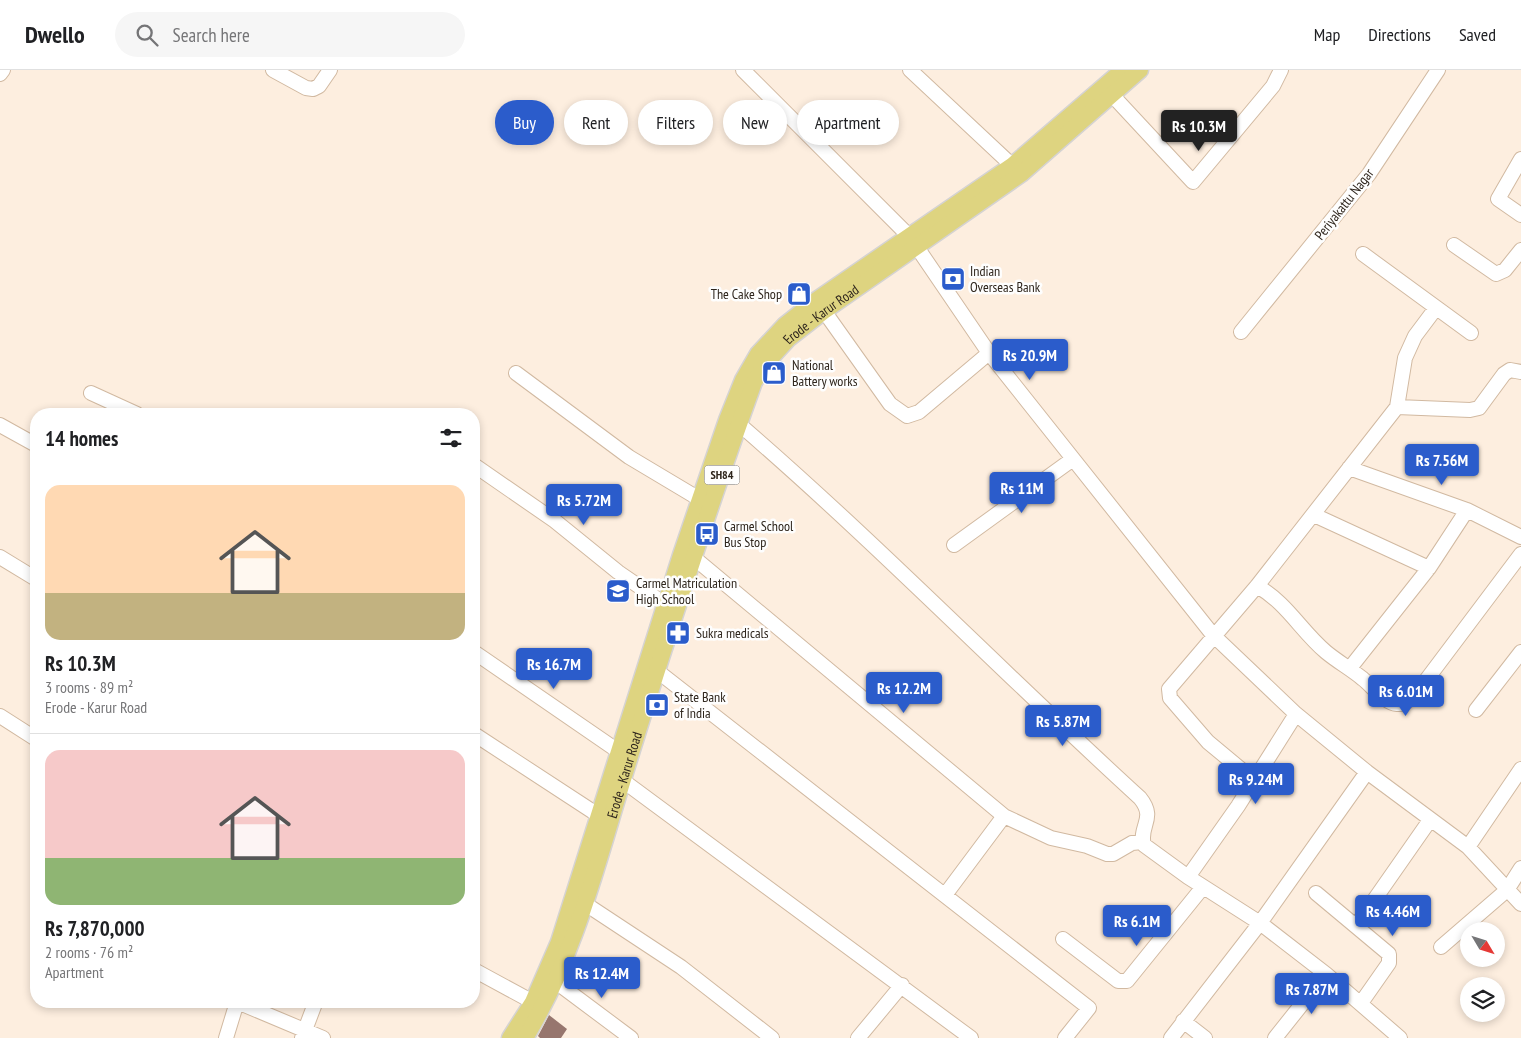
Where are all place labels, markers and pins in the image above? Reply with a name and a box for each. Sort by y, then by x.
pin: Rs 10.3M [1147,109,1251,152]
place label: Indian Overseas Bank [970,262,1041,296]
bank icon: Indian Overseas Bank [940,266,966,292]
shop icon: The Cake Shop [786,281,812,307]
place label: The Cake Shop [711,285,782,303]
pin: Rs 20.9M [978,338,1082,381]
place label: National Battery works [792,356,858,390]
shop icon: National Battery works [761,360,787,386]
pin: Rs 7.56M [1390,444,1494,486]
pin: Rs 11M [981,472,1063,514]
pin: Rs 5.72M [532,484,636,526]
place label: Carmel School Bus Stop [724,517,794,551]
bus stop icon: Carmel School Bus Stop [694,521,720,547]
place label: Carmel Matriculation High School [636,574,737,608]
school or university icon: Carmel Matriculation High School [605,578,631,604]
pharmacy icon: Sukra medicals [665,620,691,646]
place label: Sukra medicals [696,624,769,642]
pin: Rs 16.7M [502,648,606,690]
pin: Rs 12.2M [852,672,956,714]
pin: Rs 6.01M [1354,674,1458,717]
place label: State Bank of India [674,688,726,722]
bank icon: State Bank of India [644,692,670,718]
pin: Rs 5.87M [1011,704,1115,747]
pin: Rs 9.24M [1204,762,1308,805]
pin: Rs 4.46M [1341,894,1445,937]
pin: Rs 6.1M [1091,904,1183,947]
pin: Rs 12.4M [550,956,654,999]
pin: Rs 7.87M [1260,972,1364,1015]

